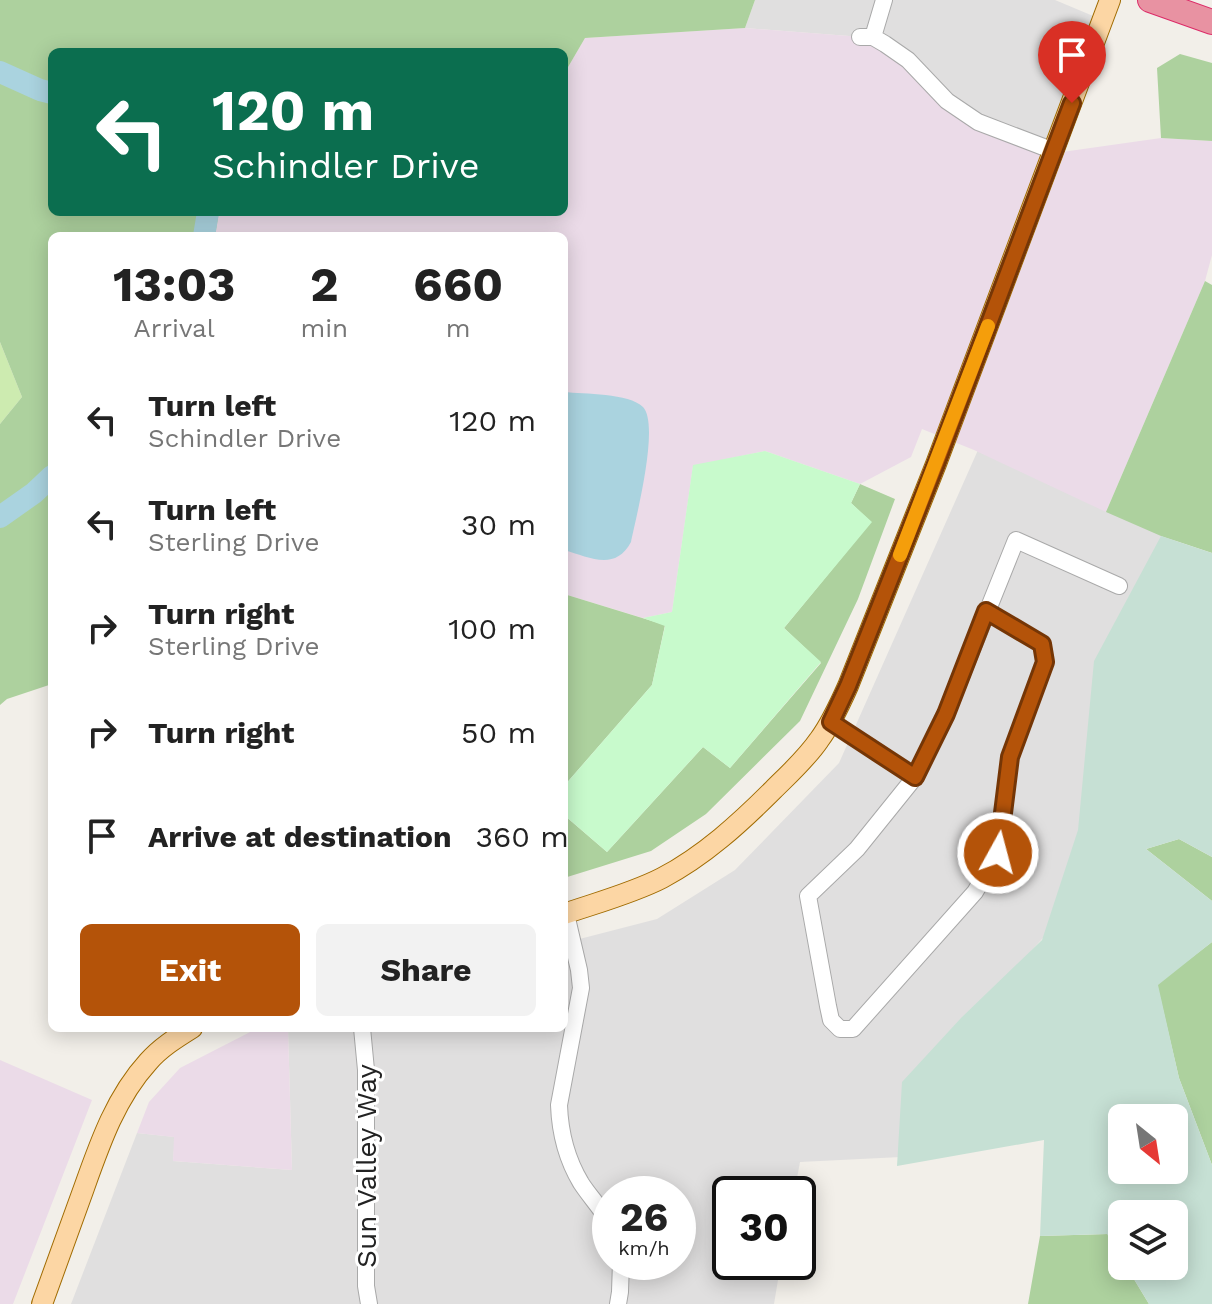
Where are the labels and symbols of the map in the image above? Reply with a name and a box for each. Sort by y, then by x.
pin [1038,21,1106,103]
position arrow [956,811,1040,895]
street label: Sun Valley Way [350,1064,383,1268]
north arrow [1108,1104,1188,1184]
speed limit sign: 30 [712,1176,816,1280]

